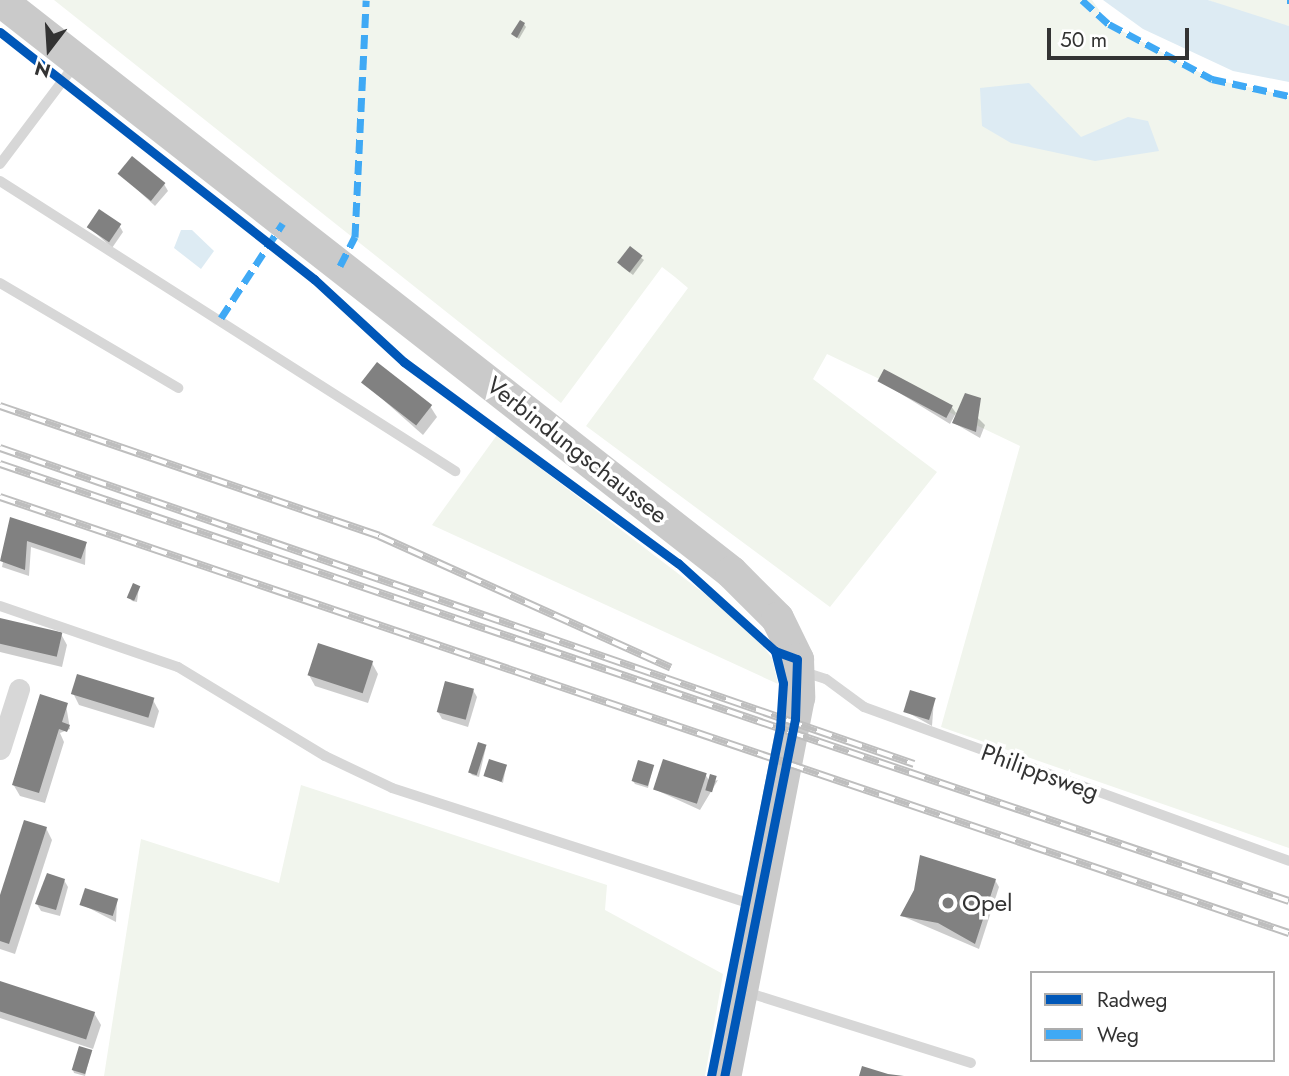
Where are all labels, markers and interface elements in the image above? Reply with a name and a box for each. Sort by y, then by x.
north arrow [14,14,84,84]
scale bar [1051,14,1193,58]
text: 50 m [1060,25,1107,55]
text: N [32,54,54,85]
street label: Verbindungschaussee [481,370,673,530]
street label: Philippsweg [977,737,1103,807]
place label: Opel [962,889,1013,917]
marker: Opel [940,895,956,911]
legend [1030,971,1275,1062]
text: Radweg [1097,985,1168,1015]
text: Weg [1097,1020,1139,1050]

